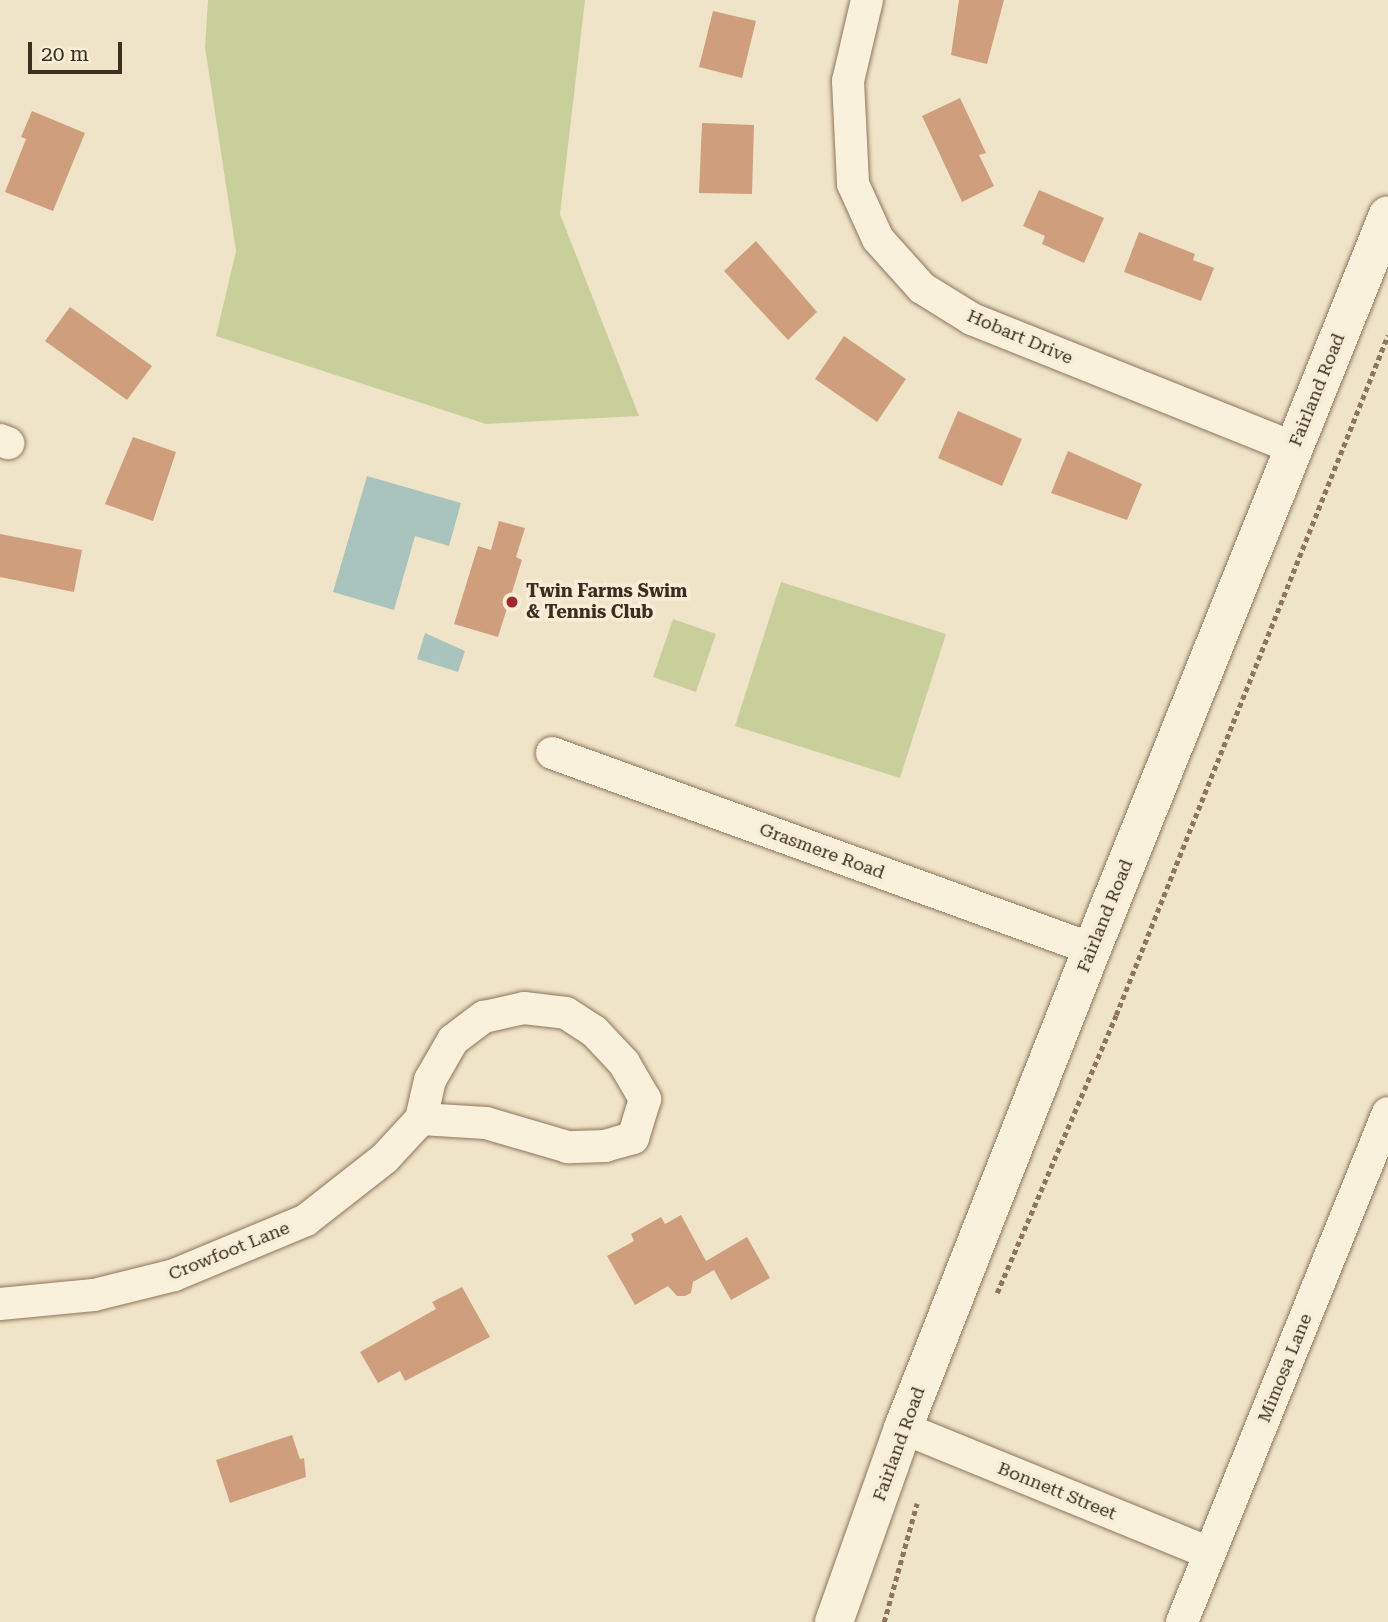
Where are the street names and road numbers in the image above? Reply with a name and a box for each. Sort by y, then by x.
street label: Hobart Drive [964,305,1076,369]
street label: Fairland Road [1285,330,1349,450]
street label: Grasmere Road [756,818,888,884]
street label: Fairland Road [1073,856,1137,976]
street label: Crowfoot Lane [165,1217,293,1285]
street label: Mimosa Lane [1253,1310,1317,1426]
street label: Fairland Road [868,1384,930,1504]
street label: Bonnett Street [995,1457,1119,1525]

